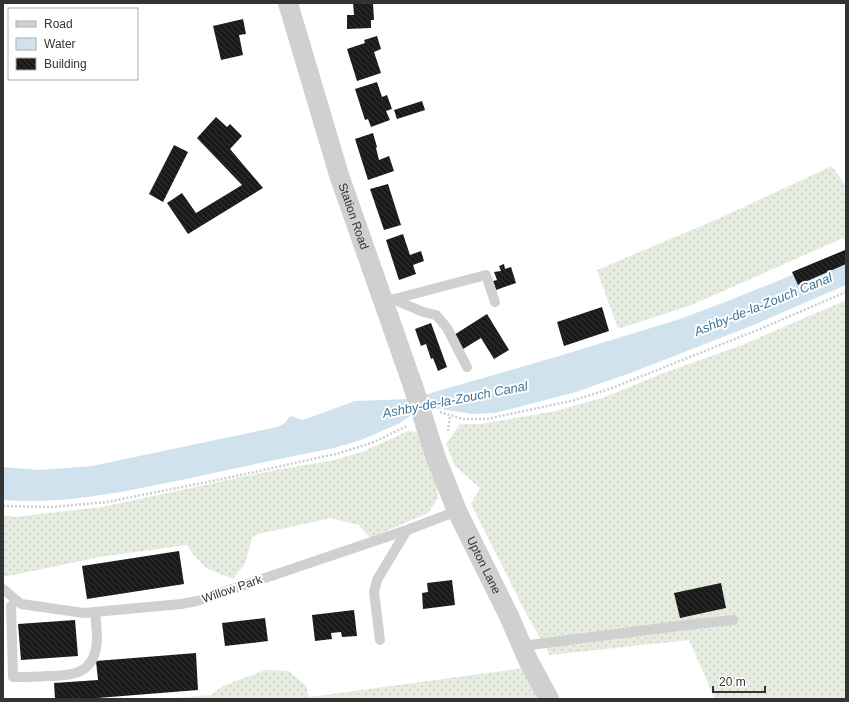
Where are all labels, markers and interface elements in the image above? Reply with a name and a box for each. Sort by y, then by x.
legend [8,8,138,80]
text: Road [44,17,73,31]
text: Water [44,37,76,51]
text: Building [44,57,87,71]
street label: Station Road [335,181,372,251]
water label: Ashby-de-la-Zouch Canal [691,269,835,339]
water label: Ashby-de-la-Zouch Canal [380,378,530,421]
street label: Upton Lane [464,534,504,596]
street label: Willow Park [200,572,265,606]
scale bar [713,668,765,694]
text: 20 m [719,675,746,689]

